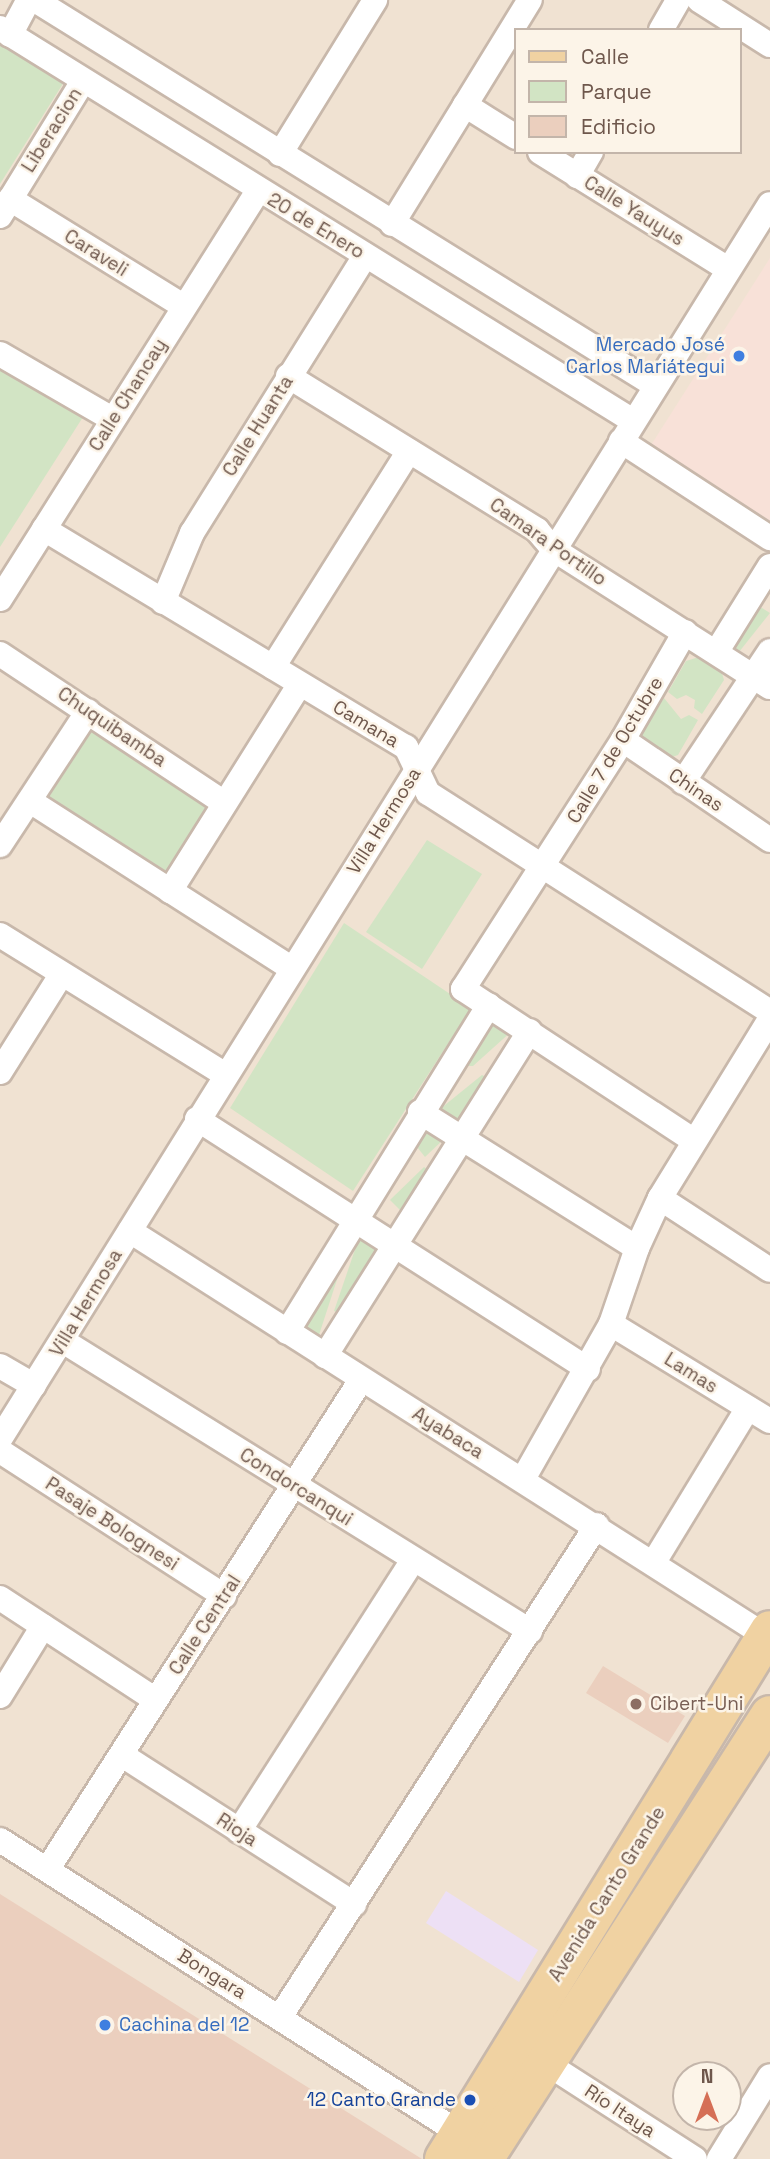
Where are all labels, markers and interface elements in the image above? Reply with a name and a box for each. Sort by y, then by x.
legend [514,28,742,154]
text: Calle [581,43,629,70]
text: Parque [581,78,652,105]
street label: Liberacion [17,83,87,177]
text: Edificio [581,113,656,140]
street label: Calle Yauyus [580,171,688,251]
street label: 20 de Enero [263,188,369,264]
street label: Caraveli [60,225,132,281]
street label: Calle Chancay [84,334,172,456]
place label: Mercado José Carlos Mariátegui [566,334,725,378]
marker: Mercado José Carlos Mariátegui [731,348,747,364]
street label: Calle Huanta [218,371,298,481]
street label: Camara Portillo [485,493,611,591]
street label: Calle 7 de Octubre [562,673,668,827]
street label: Chuquibamba [53,682,171,772]
street label: Camana [329,695,403,753]
street label: Chinas [664,763,728,817]
street label: Villa Hermosa [342,764,426,878]
street label: Villa Hermosa [45,1245,127,1361]
street label: Lamas [660,1348,722,1398]
street label: Ayabaca [408,1402,488,1464]
street label: Condorcanqui [235,1443,357,1531]
street label: Pasaje Bolognesi [41,1472,183,1576]
street label: Calle Central [164,1571,246,1679]
place label: Cibert-Uni [650,1693,744,1715]
marker: Cibert-Uni [628,1696,644,1712]
street label: Avenida Canto Grande [544,1802,670,1986]
street label: Rioja [212,1808,262,1852]
street label: Bongara [173,1944,251,2004]
place label: Cachina del 12 [119,2014,249,2036]
marker: Cachina del 12 [97,2017,113,2033]
north arrow [672,2061,742,2131]
text: N [701,2064,713,2089]
street label: Río Itaya [580,2080,660,2142]
place label: 12 Canto Grande [307,2089,456,2111]
marker: 12 Canto Grande [462,2092,478,2108]

